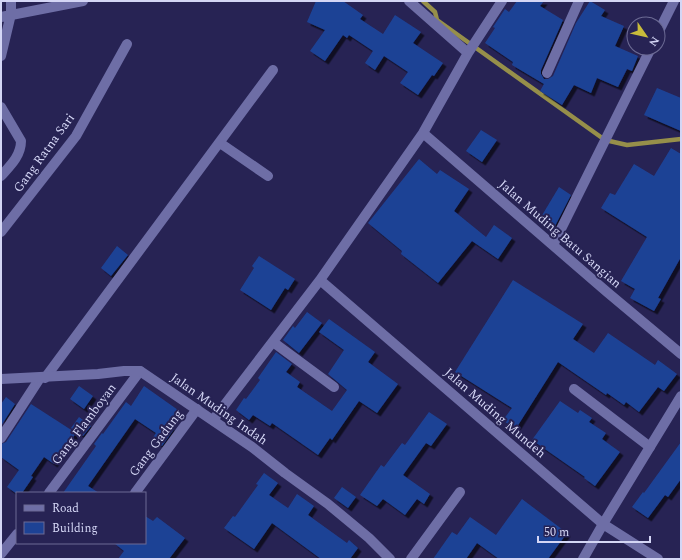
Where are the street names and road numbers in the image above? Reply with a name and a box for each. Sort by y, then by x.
street label: Gang Ratna Sari [8,109,80,197]
street label: Jalan Muding Batu Sangian [494,175,626,293]
street label: Jalan Muding Mundeh [440,363,551,463]
street label: Jalan Muding Indah [166,368,272,450]
street label: Gang Flamboyan [47,379,122,469]
street label: Gang Gadung [124,405,188,481]

